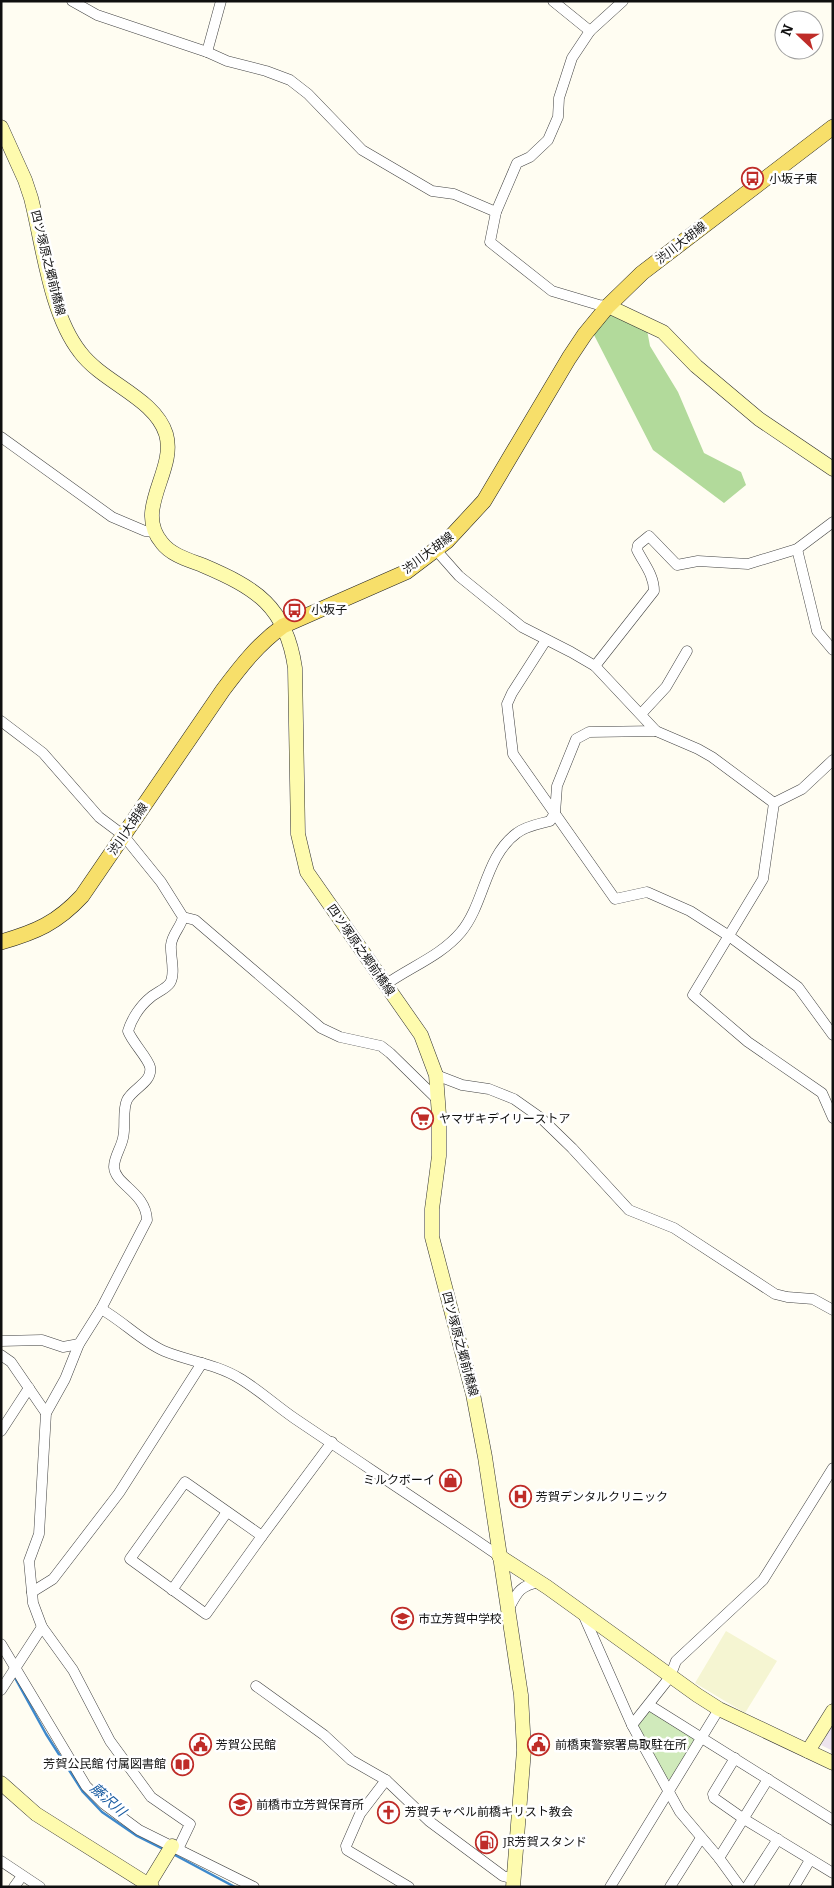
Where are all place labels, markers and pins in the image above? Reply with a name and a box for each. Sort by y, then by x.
bus stop icon: 小坂子東 [741,167,765,191]
place label: 小坂子東 [769,172,817,186]
bus stop icon: 小坂子 [283,598,307,622]
place label: 小坂子 [311,603,347,617]
supermarket icon: ヤマザキデイリーストア [411,1107,435,1131]
place label: ヤマザキデイリーストア [439,1112,570,1126]
shop icon: ミルクボーイ [439,1468,463,1492]
place label: ミルクボーイ [363,1473,435,1487]
hospital icon: 芳賀デンタルクリニック [508,1485,532,1509]
place label: 芳賀デンタルクリニック [536,1490,668,1504]
school or university icon: 市立芳賀中学校 [390,1607,414,1631]
place label: 市立芳賀中学校 [418,1612,502,1626]
public building icon: 芳賀公民館 [188,1733,212,1757]
public building icon: 前橋東警察署鳥取駐在所 [527,1733,551,1757]
place label: 芳賀公民館 [216,1738,276,1752]
place label: 前橋東警察署鳥取駐在所 [555,1738,687,1752]
library icon: 芳賀公民館 付属図書館 [170,1752,194,1776]
place label: 芳賀公民館 付属図書館 [44,1757,166,1771]
school or university icon: 前橋市立芳賀保育所 [228,1793,252,1817]
place label: 前橋市立芳賀保育所 [256,1798,364,1812]
church icon: 芳賀チャペル前橋キリスト教会 [377,1800,401,1824]
place label: 芳賀チャペル前橋キリスト教会 [405,1805,573,1819]
fuel station icon: JR芳賀スタンド [475,1830,499,1854]
place label: JR芳賀スタンド [502,1835,587,1849]

